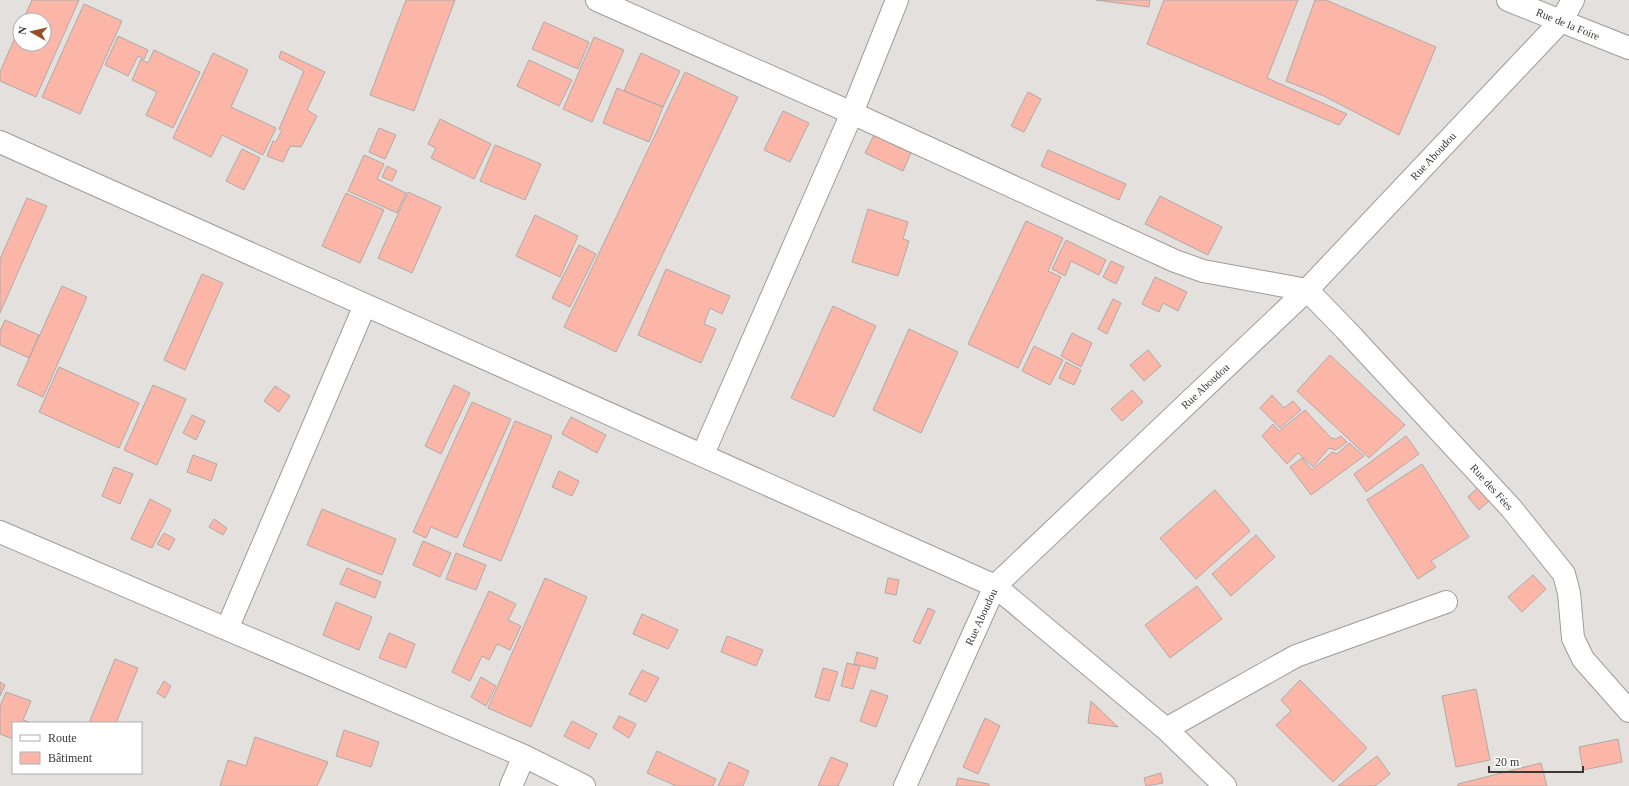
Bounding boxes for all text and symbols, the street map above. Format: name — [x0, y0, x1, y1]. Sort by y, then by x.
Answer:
street label: Rue de la Foire — [1534, 6, 1602, 42]
north arrow — [12, 12, 52, 52]
text: N — [16, 26, 29, 35]
street label: Rue Aboudou — [1408, 129, 1458, 182]
street label: Rue Aboudou — [1179, 361, 1232, 411]
street label: Rue des Fées — [1468, 461, 1516, 513]
street label: Rue Aboudou — [963, 586, 999, 647]
legend — [12, 722, 142, 774]
text: Route — [48, 731, 77, 745]
scale bar — [1489, 748, 1583, 774]
text: Bâtiment — [48, 751, 93, 765]
text: 20 m — [1495, 755, 1520, 769]

